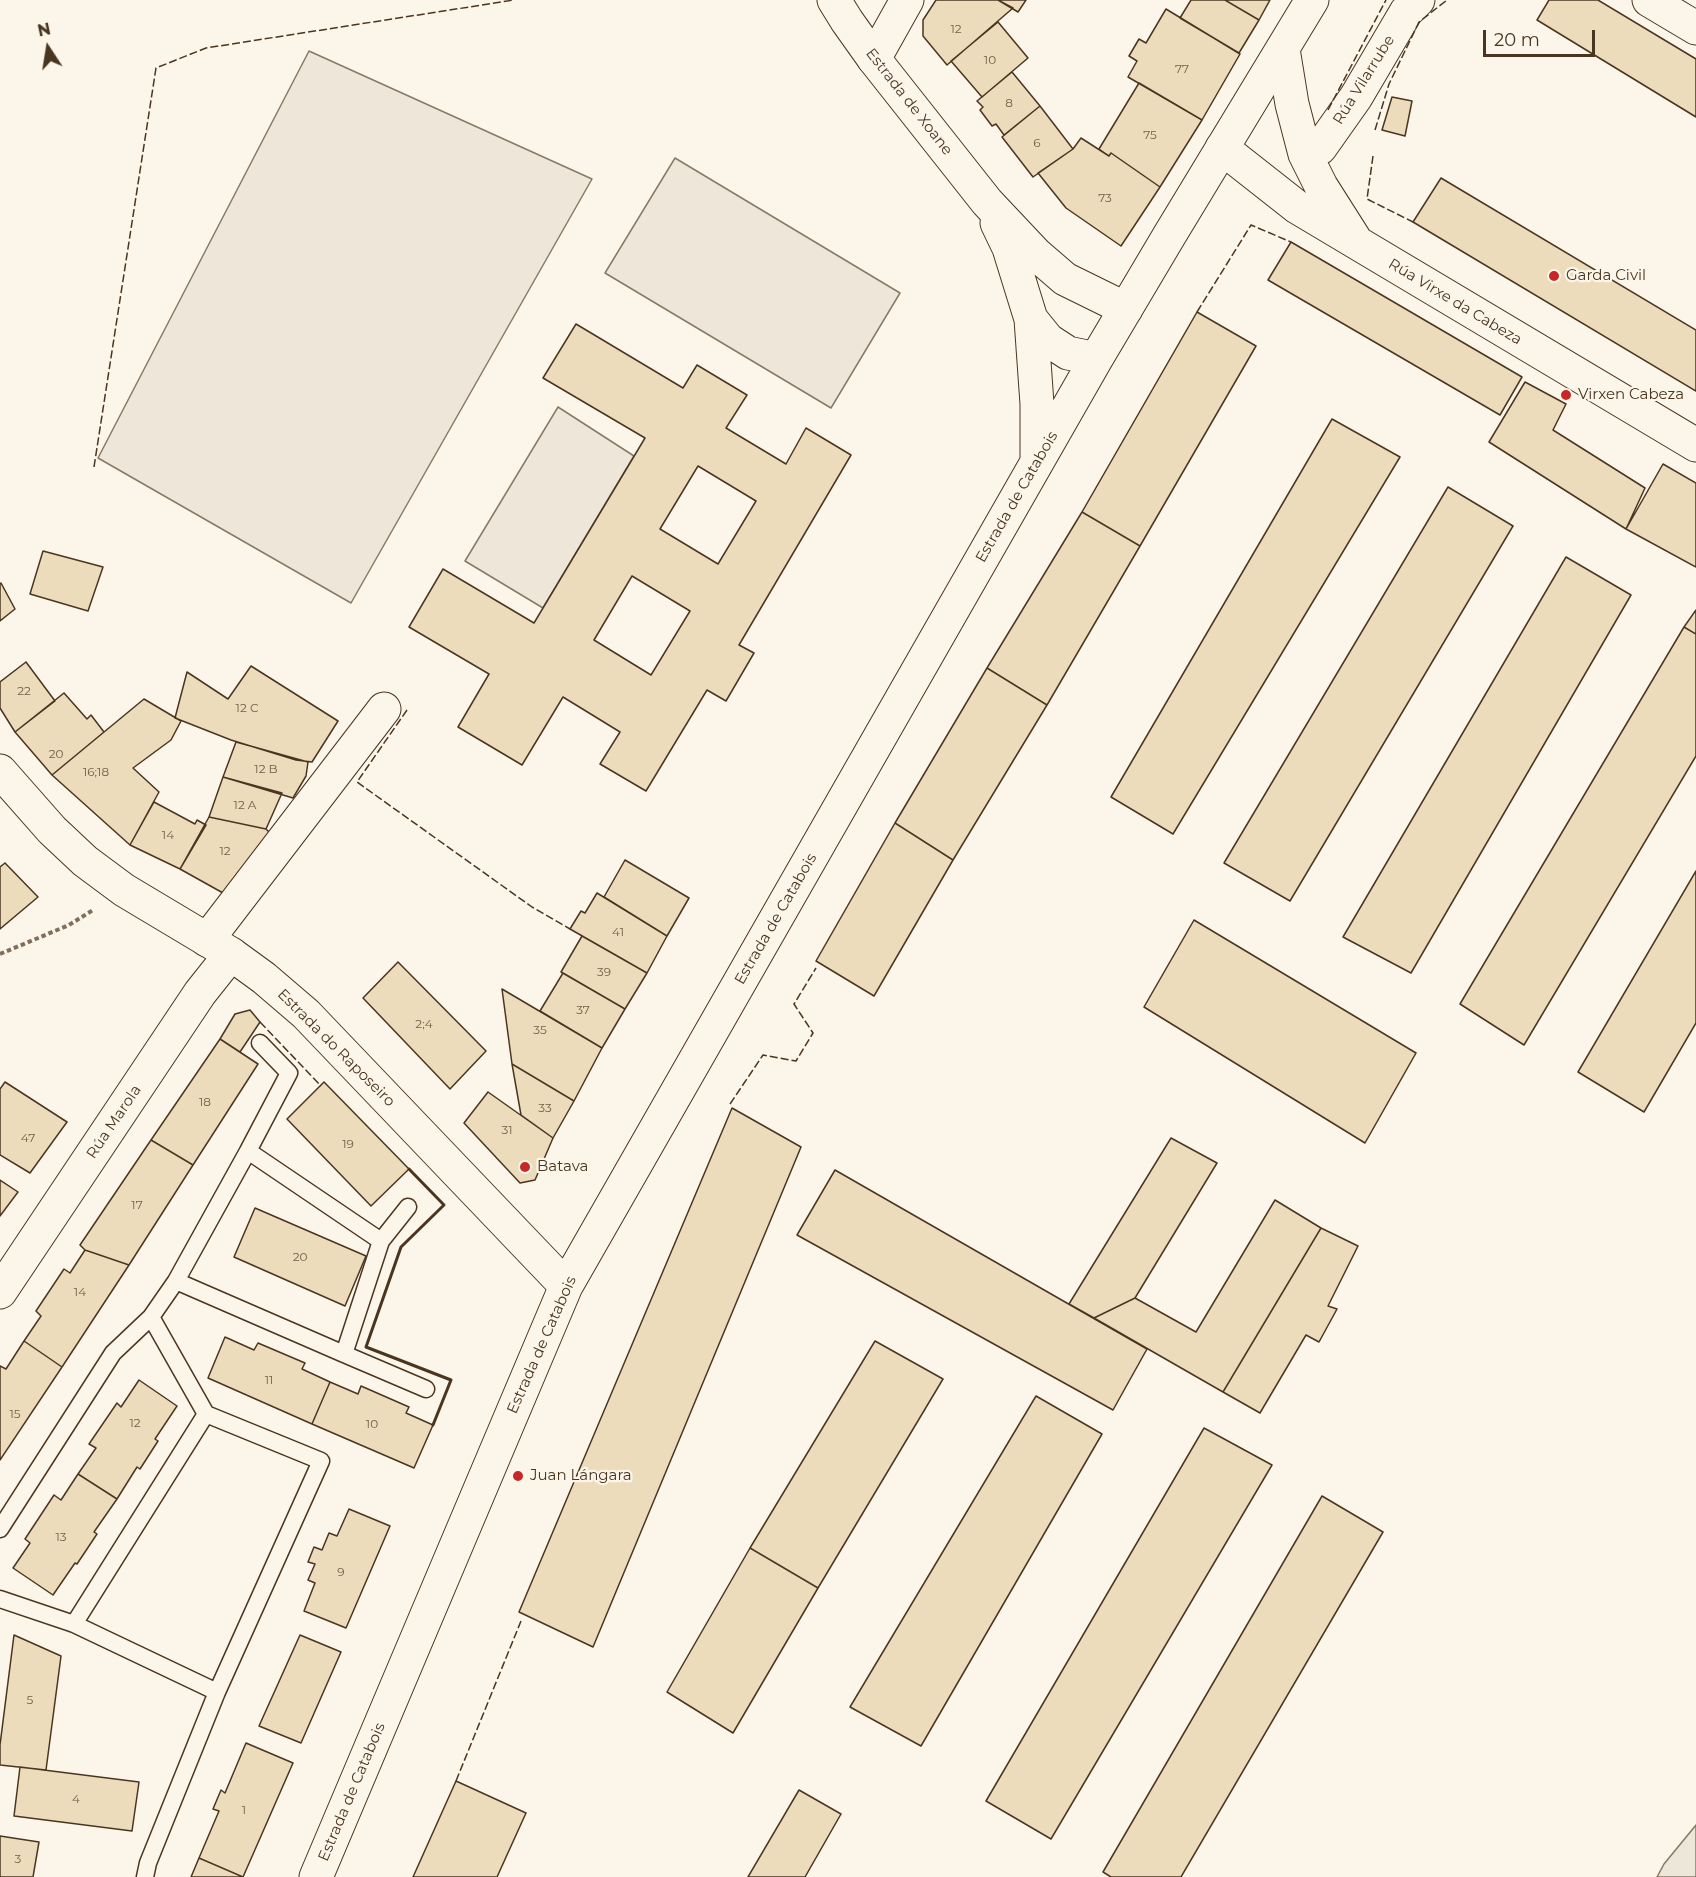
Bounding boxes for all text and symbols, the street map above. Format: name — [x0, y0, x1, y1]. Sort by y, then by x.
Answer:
north arrow — [18, 18, 78, 78]
scale bar — [1486, 18, 1598, 56]
text: N — [36, 19, 52, 41]
house number: 12 — [950, 22, 962, 36]
text: 20 m — [1494, 29, 1540, 51]
street label: Rúa Vilarrube — [1329, 32, 1399, 128]
street label: Estrada de Xoane — [862, 45, 956, 159]
house number: 10 — [984, 53, 996, 67]
house number: 77 — [1175, 62, 1189, 76]
house number: 8 — [1005, 96, 1013, 110]
house number: 75 — [1143, 128, 1157, 142]
house number: 6 — [1033, 136, 1041, 150]
house number: 73 — [1098, 191, 1112, 205]
street label: Rúa Virxe da Cabeza — [1385, 255, 1525, 349]
place label: Garda Civil — [1566, 267, 1646, 285]
marker: Garda Civil — [1547, 269, 1561, 283]
place label: Virxen Cabeza — [1578, 386, 1684, 404]
marker: Virxen Cabeza — [1559, 388, 1573, 402]
street label: Estrada de Catabois — [972, 428, 1062, 566]
house number: 22 — [17, 684, 31, 698]
house number: 12 C — [236, 701, 258, 715]
house number: 20 — [49, 747, 63, 761]
house number: 12 B — [254, 762, 278, 776]
house number: 16;18 — [83, 765, 109, 779]
house number: 12 A — [234, 798, 256, 812]
house number: 14 — [162, 828, 174, 842]
house number: 12 — [219, 844, 231, 858]
street label: Estrada de Catabois — [731, 850, 821, 988]
house number: 41 — [612, 925, 624, 939]
house number: 39 — [597, 965, 611, 979]
street label: Estrada do Raposeiro — [273, 985, 399, 1111]
house number: 37 — [576, 1003, 590, 1017]
house number: 2;4 — [415, 1017, 433, 1031]
house number: 35 — [533, 1023, 547, 1037]
street label: Rúa Marola — [83, 1082, 145, 1162]
house number: 18 — [199, 1095, 211, 1109]
house number: 33 — [538, 1101, 552, 1115]
house number: 31 — [501, 1123, 513, 1137]
house number: 47 — [21, 1131, 35, 1145]
house number: 19 — [342, 1137, 354, 1151]
place label: Batava — [537, 1158, 588, 1176]
marker: Batava — [518, 1160, 532, 1174]
house number: 17 — [131, 1198, 143, 1212]
house number: 20 — [293, 1250, 307, 1264]
street label: Estrada de Catabois — [504, 1273, 580, 1417]
house number: 14 — [74, 1285, 86, 1299]
house number: 11 — [265, 1373, 273, 1387]
house number: 15 — [9, 1407, 21, 1421]
house number: 12 — [129, 1416, 141, 1430]
house number: 10 — [366, 1417, 378, 1431]
place label: Juan Lángara — [530, 1467, 632, 1485]
marker: Juan Lángara — [511, 1469, 525, 1483]
house number: 13 — [55, 1530, 67, 1544]
house number: 9 — [337, 1565, 345, 1579]
house number: 5 — [27, 1693, 33, 1707]
street label: Estrada de Catabois — [315, 1720, 389, 1864]
house number: 4 — [72, 1792, 80, 1806]
house number: 1 — [242, 1803, 246, 1817]
house number: 3 — [15, 1852, 21, 1866]

